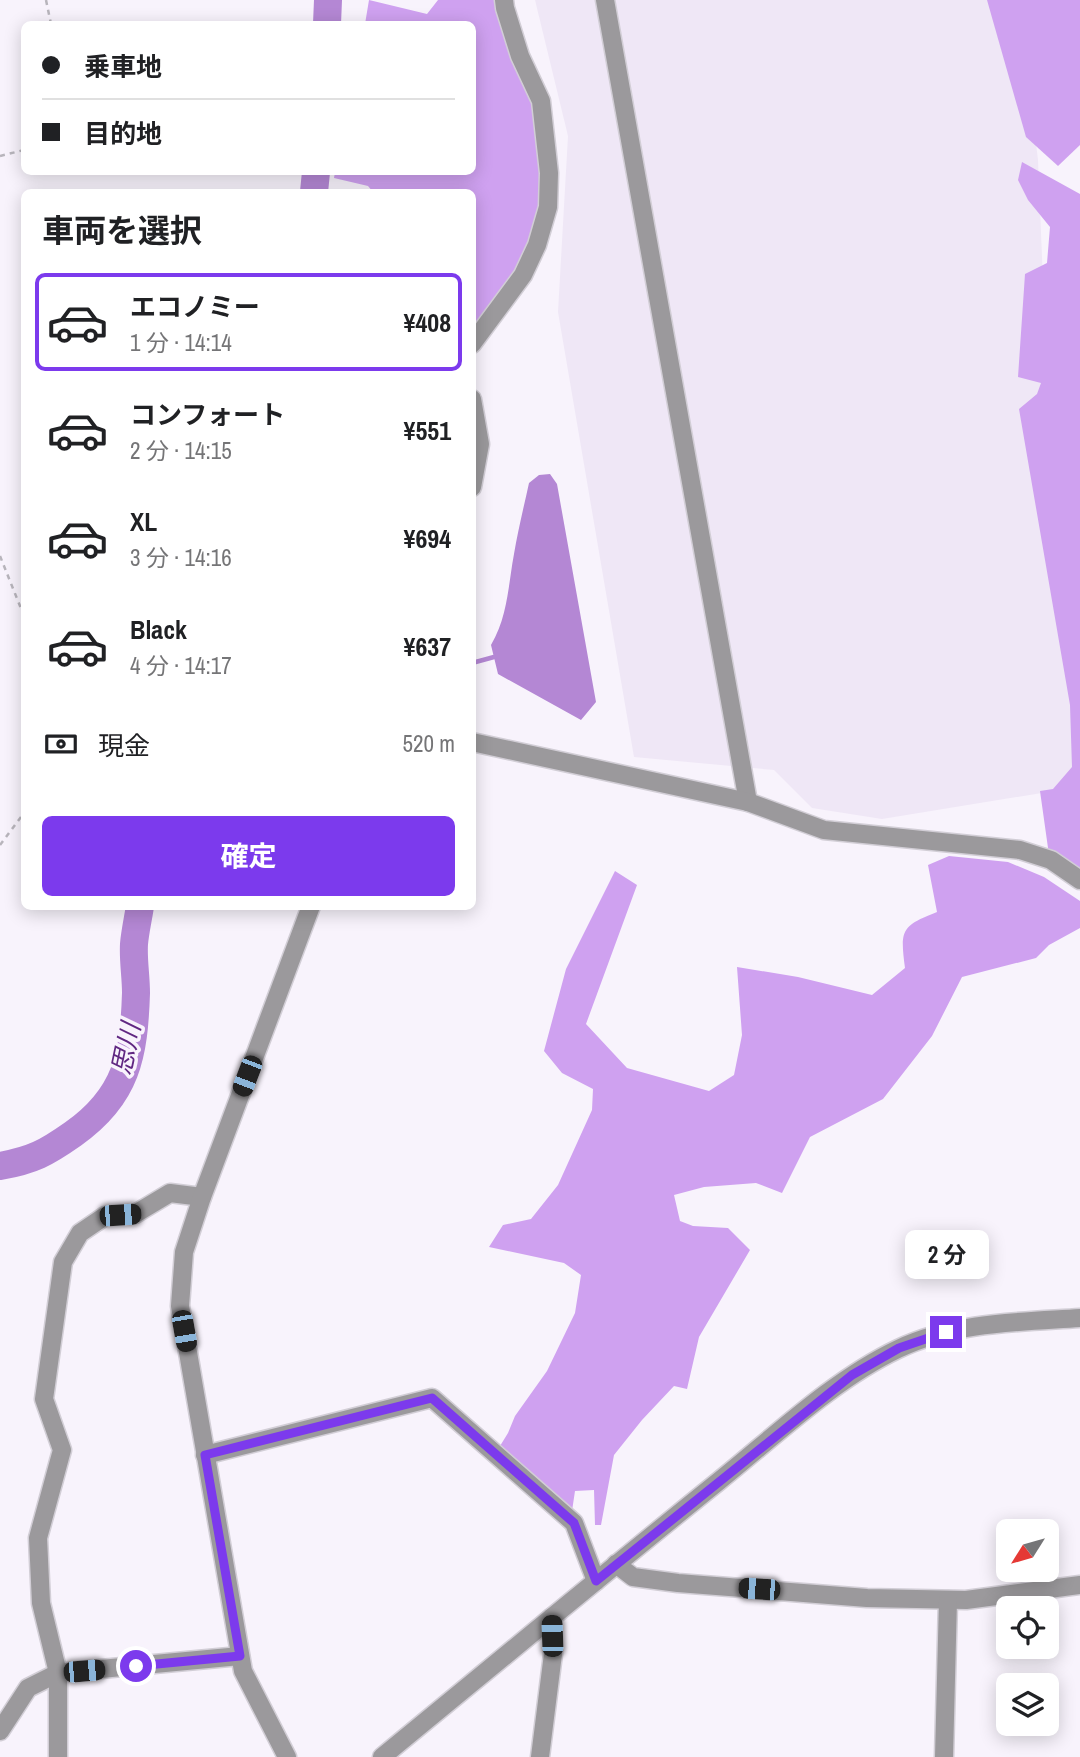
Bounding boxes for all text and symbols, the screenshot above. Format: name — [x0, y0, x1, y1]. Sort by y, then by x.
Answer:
text: 乗車地 — [84, 49, 162, 84]
text: 目的地 — [84, 116, 162, 151]
text: 車両を選択 — [42, 209, 202, 252]
text: エコノミー — [130, 289, 260, 324]
icon: car — [46, 291, 109, 354]
text: ¥408 — [404, 305, 451, 340]
text: 1 分 · 14:14 — [130, 327, 232, 358]
text: コンフォート — [130, 397, 285, 432]
icon: car — [46, 399, 109, 462]
text: ¥551 — [404, 413, 451, 448]
text: 2 分 · 14:15 — [130, 435, 232, 466]
text: XL — [130, 504, 157, 539]
icon: car — [46, 507, 109, 570]
text: ¥694 — [404, 521, 451, 556]
text: 3 分 · 14:16 — [130, 542, 232, 573]
text: Black — [130, 612, 187, 647]
icon: car — [46, 615, 109, 678]
text: ¥637 — [404, 629, 451, 664]
text: 4 分 · 14:17 — [130, 650, 232, 681]
icon: cash — [42, 725, 80, 763]
text: 現金 — [98, 728, 150, 763]
text: 520 m — [403, 728, 455, 759]
button: 確定 — [42, 816, 455, 896]
water label: 思川 — [103, 1017, 149, 1078]
car — [230, 1053, 265, 1099]
car — [99, 1203, 142, 1227]
callout: 2 分 — [904, 1230, 988, 1280]
text: 2 分 — [928, 1239, 966, 1270]
car — [171, 1308, 198, 1354]
route end — [930, 1316, 962, 1348]
north arrow — [996, 1519, 1059, 1582]
map controls — [996, 1519, 1059, 1736]
car — [738, 1577, 781, 1601]
button: locate — [996, 1596, 1059, 1659]
car — [541, 1615, 564, 1657]
route start — [120, 1650, 152, 1682]
car — [63, 1659, 106, 1683]
button: layers — [996, 1673, 1059, 1736]

